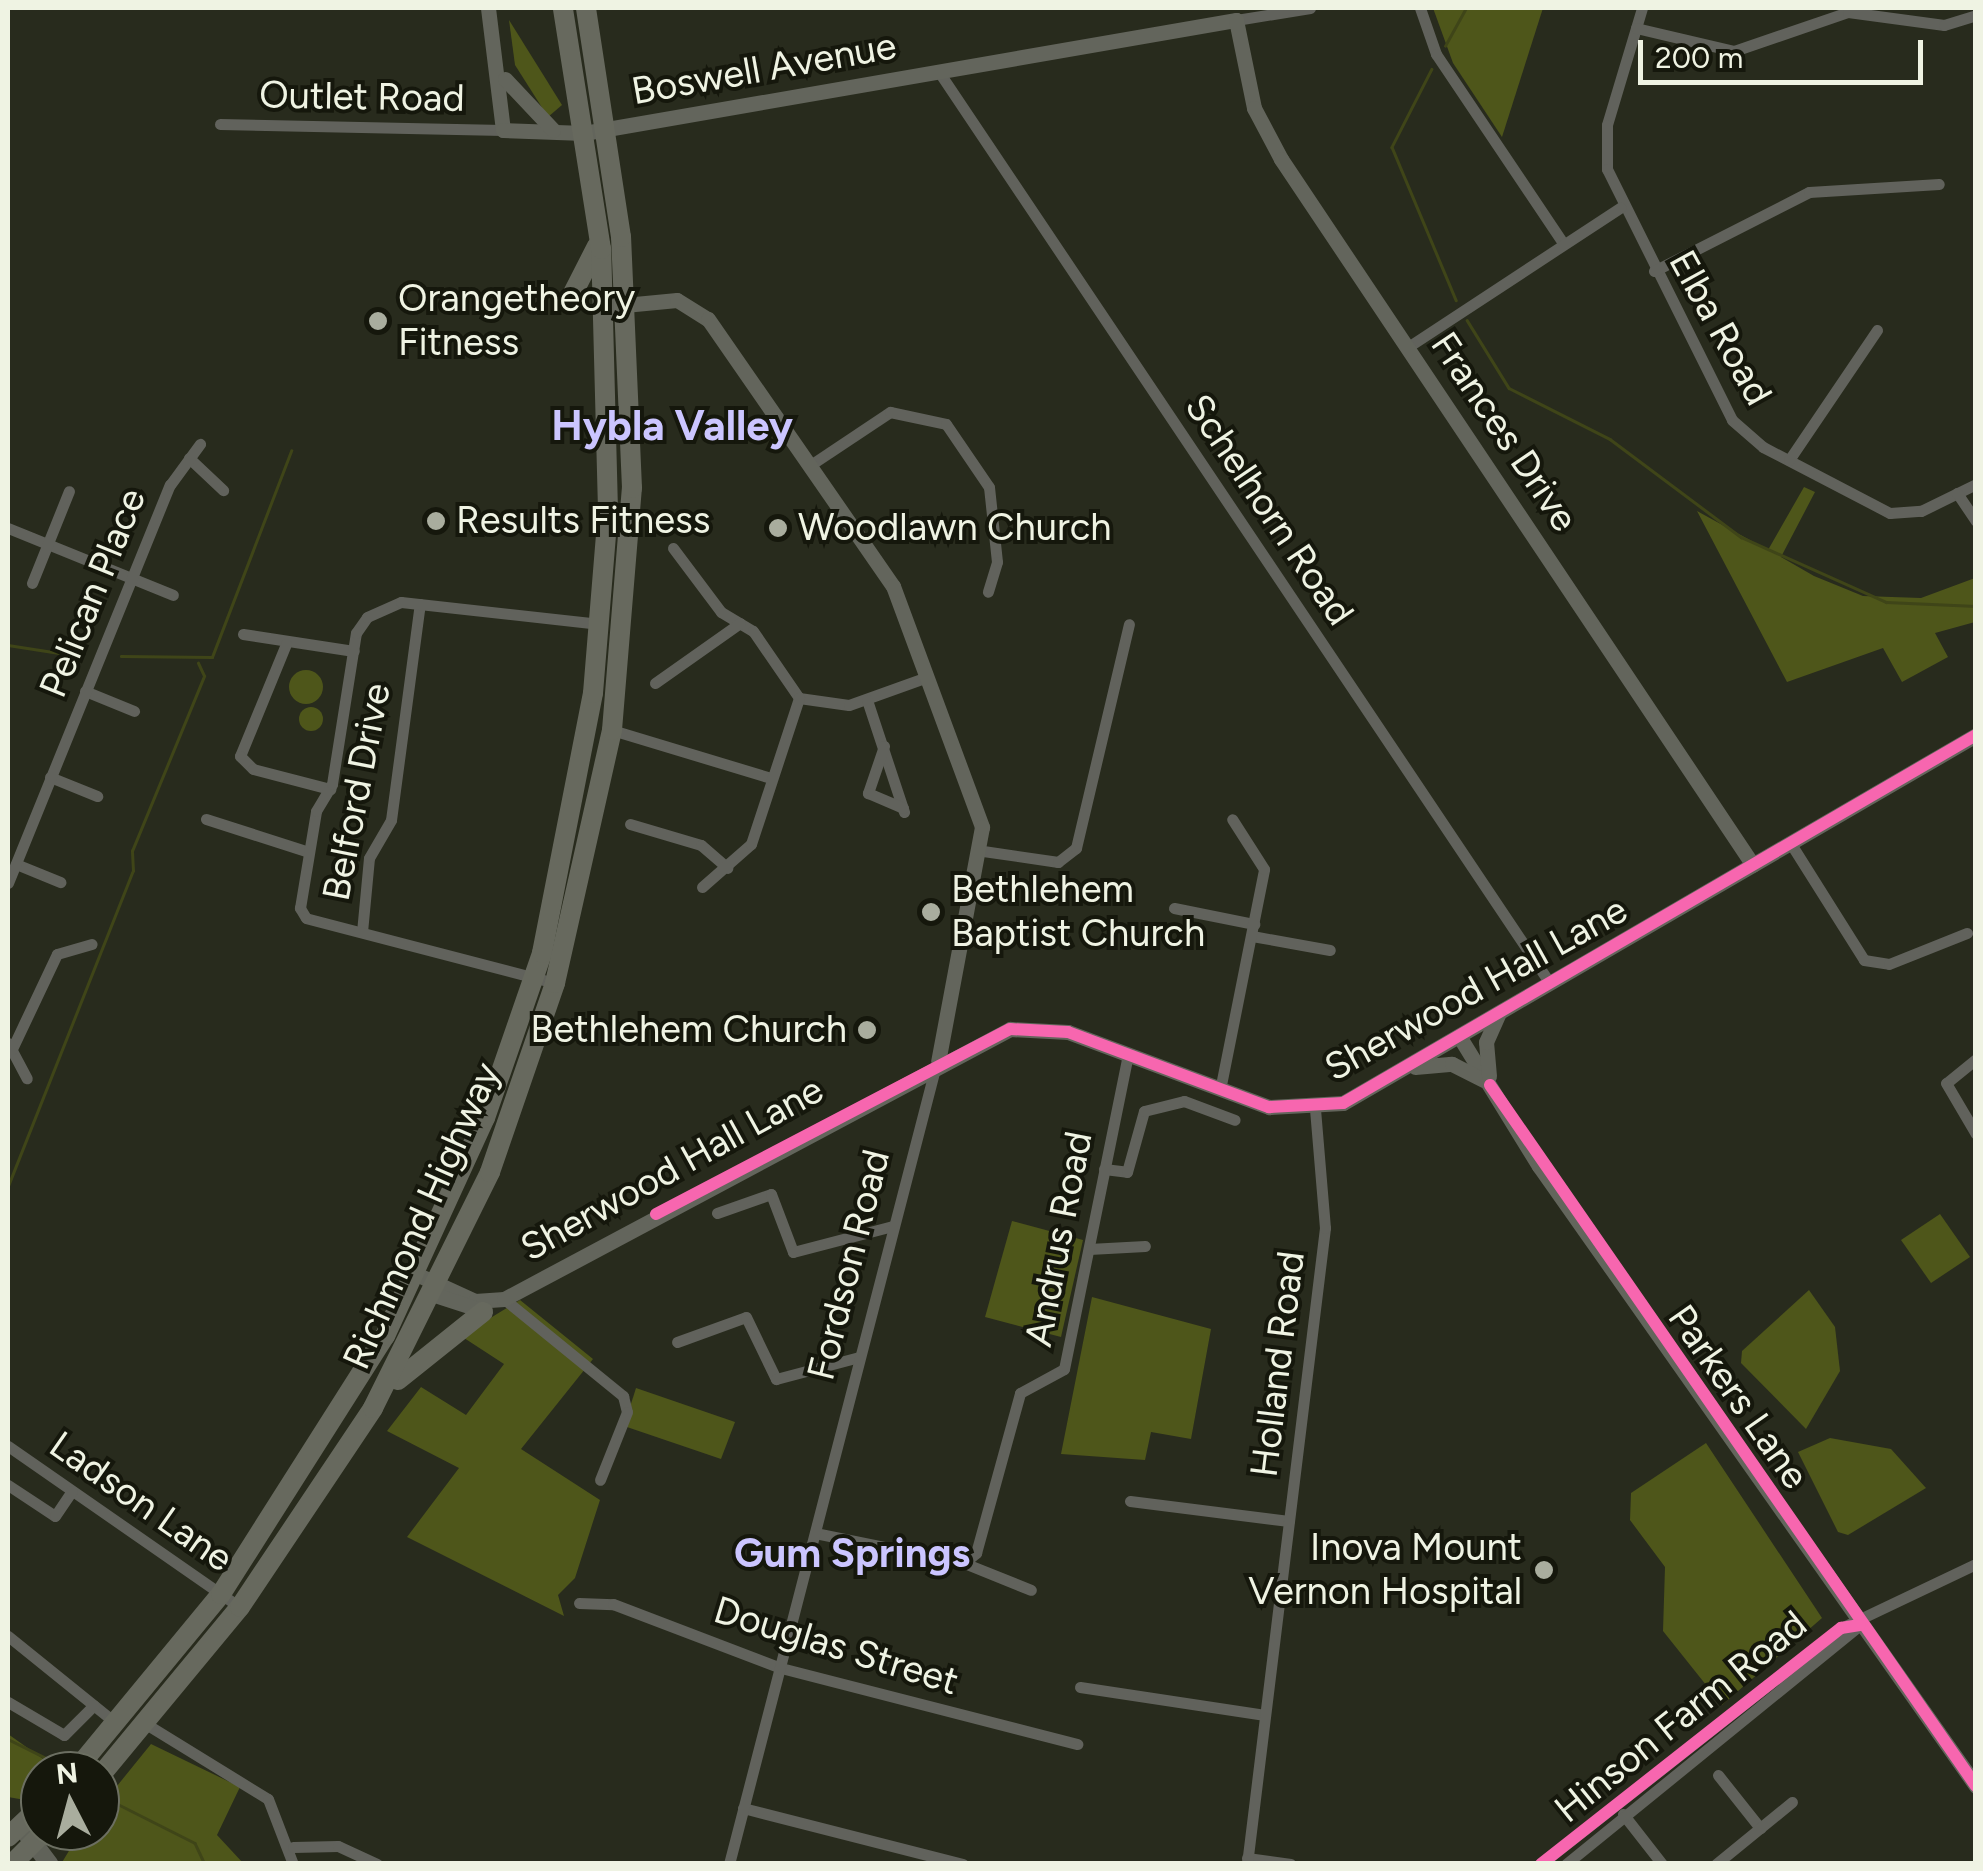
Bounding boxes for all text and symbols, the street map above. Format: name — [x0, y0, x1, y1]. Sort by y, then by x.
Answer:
scale bar — [1643, 20, 1928, 82]
street label: Boswell Avenue — [628, 23, 900, 115]
text: 200 m — [1655, 39, 1743, 76]
street label: Outlet Road — [259, 72, 465, 122]
street label: Elba Road — [1659, 243, 1781, 413]
place label: Orangetheory Fitness — [398, 276, 635, 366]
marker: Orangetheory Fitness — [367, 310, 389, 332]
street label: Frances Drive — [1421, 324, 1587, 540]
street label: Schelhorn Road — [1175, 386, 1363, 634]
district label: Hybla Valley — [551, 401, 793, 451]
street label: Pelican Place — [30, 482, 156, 704]
place label: Results Fitness — [456, 498, 710, 544]
place label: Woodlawn Church — [798, 505, 1112, 551]
marker: Results Fitness — [425, 510, 447, 532]
marker: Woodlawn Church — [767, 517, 789, 539]
street label: Belford Drive — [314, 679, 400, 905]
place label: Bethlehem Baptist Church — [951, 867, 1205, 956]
street label: Sherwood Hall Lane — [1317, 887, 1635, 1091]
marker: Bethlehem Baptist Church — [920, 901, 942, 923]
place label: Bethlehem Church — [530, 1007, 847, 1053]
marker: Bethlehem Church — [856, 1019, 878, 1041]
street label: Richmond Highway — [334, 1056, 510, 1376]
street label: Sherwood Hall Lane — [513, 1067, 831, 1271]
street label: Andrus Road — [1016, 1128, 1102, 1350]
street label: Fordson Road — [798, 1145, 900, 1385]
street label: Holland Road — [1242, 1249, 1314, 1479]
street label: Parkers Lane — [1658, 1296, 1818, 1498]
street label: Ladson Lane — [41, 1422, 241, 1582]
place label: Inova Mount Vernon Hospital — [1248, 1525, 1522, 1615]
district label: Gum Springs — [734, 1529, 970, 1577]
marker: Inova Mount Vernon Hospital — [1531, 1557, 1557, 1583]
street label: Douglas Street — [708, 1587, 964, 1705]
street label: Hinson Farm Road — [1546, 1602, 1816, 1832]
north arrow — [20, 1751, 120, 1851]
text: N — [55, 1755, 80, 1791]

